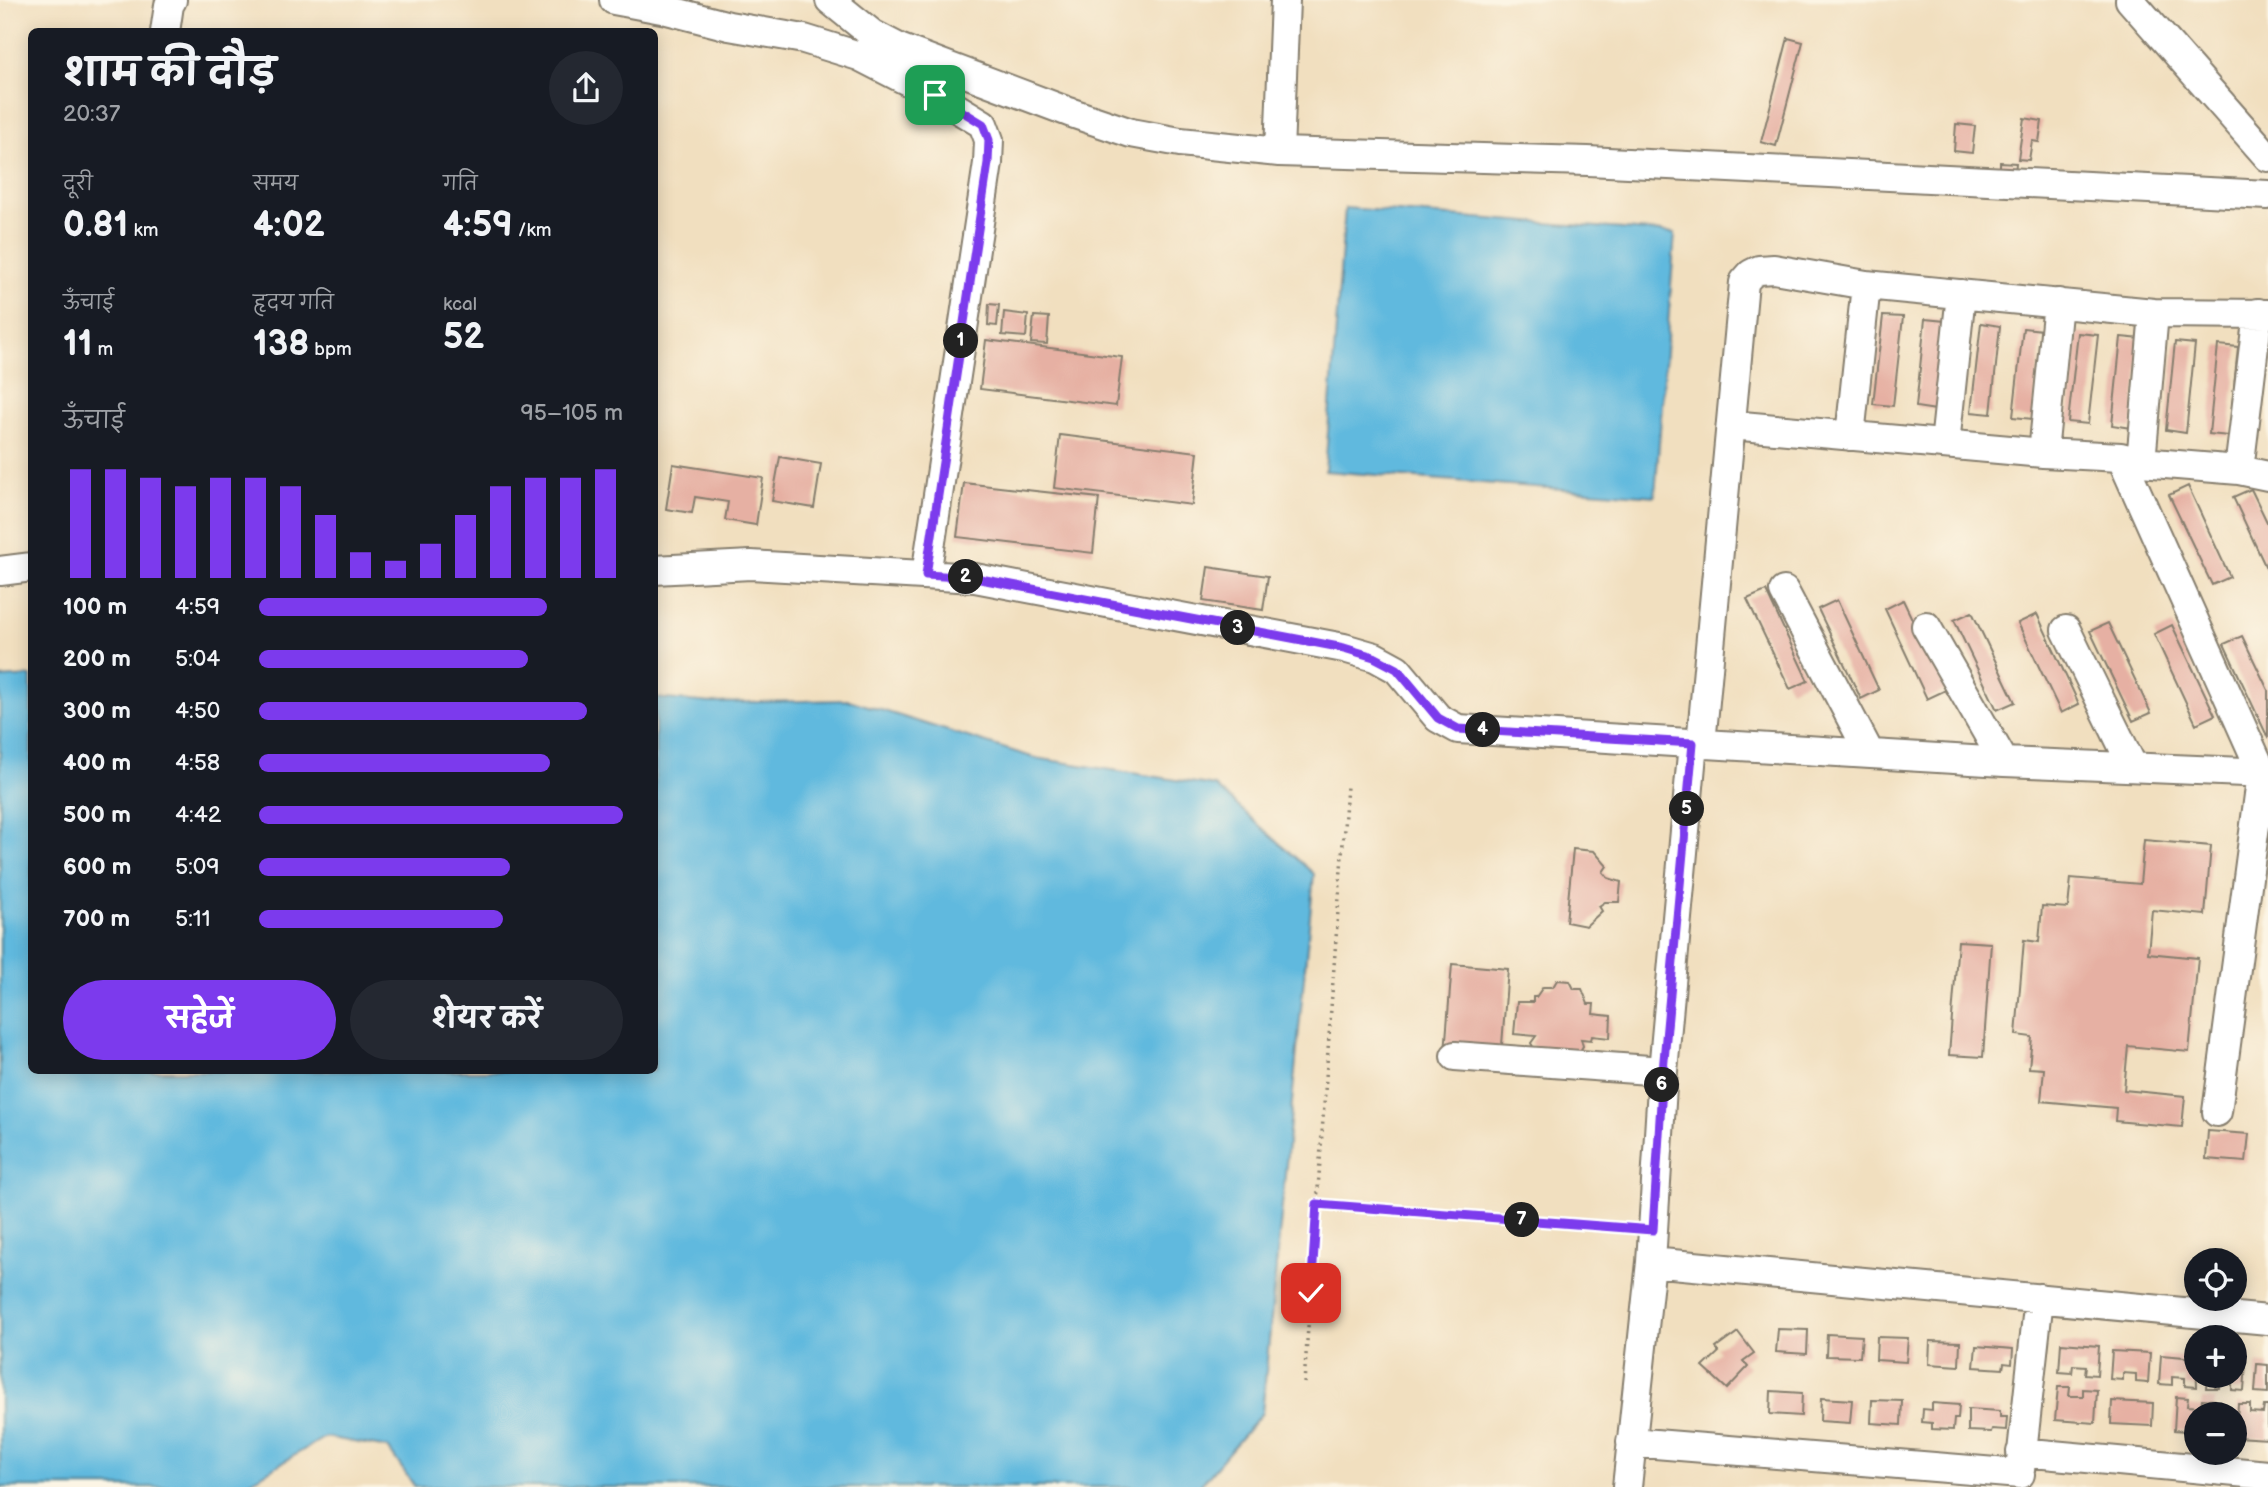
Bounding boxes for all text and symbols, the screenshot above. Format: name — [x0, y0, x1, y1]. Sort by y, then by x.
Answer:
text: शाम की दौड़ — [63, 51, 276, 96]
button: share — [549, 51, 623, 125]
pin — [905, 65, 965, 125]
icon: arrive — [916, 76, 954, 114]
text: 20:37 — [63, 100, 120, 128]
text: दूरी — [63, 173, 93, 196]
text: समय — [253, 173, 298, 196]
text: गति — [443, 173, 478, 196]
text: 0.81 — [63, 204, 128, 247]
text: 4:02 — [253, 204, 325, 247]
text: 4:59 — [443, 204, 513, 247]
text: km — [128, 219, 158, 242]
text: /km — [513, 219, 551, 242]
text: ऊँचाई — [63, 292, 114, 315]
text: हृदय गति — [253, 292, 334, 315]
text: kcal — [443, 293, 477, 316]
text: 52 — [443, 316, 484, 359]
text: 11 — [63, 323, 92, 366]
text: 138 — [253, 323, 309, 366]
pin: 1 — [944, 324, 978, 358]
text: 1 — [957, 329, 965, 352]
text: m — [92, 338, 113, 361]
text: bpm — [309, 338, 352, 361]
text: 95–105 m — [521, 399, 623, 427]
text: ऊँचाई — [63, 407, 125, 435]
pin: 2 — [948, 560, 984, 594]
text: 2 — [960, 565, 971, 588]
text: 100 m — [63, 593, 127, 621]
text: 4:59 — [175, 593, 220, 621]
pin: 3 — [1220, 610, 1256, 646]
text: 3 — [1232, 616, 1243, 639]
text: 200 m — [63, 645, 131, 673]
text: 5:04 — [175, 645, 220, 673]
text: 300 m — [63, 697, 131, 725]
text: 4:50 — [175, 697, 220, 725]
pin: 4 — [1466, 712, 1500, 748]
text: 4 — [1477, 718, 1488, 741]
text: 400 m — [63, 749, 131, 777]
text: 4:58 — [175, 749, 220, 777]
pin: 5 — [1670, 792, 1704, 826]
text: 5 — [1681, 797, 1692, 820]
text: 500 m — [63, 801, 131, 829]
text: 4:42 — [175, 801, 221, 829]
text: 600 m — [63, 853, 131, 881]
text: 5:09 — [175, 853, 220, 881]
text: 700 m — [63, 905, 130, 933]
text: 5:11 — [175, 905, 211, 933]
button: सहेजें — [63, 980, 336, 1060]
button: शेयर करें — [350, 980, 623, 1060]
pin: 6 — [1644, 1068, 1680, 1102]
text: 6 — [1656, 1073, 1667, 1096]
pin: 7 — [1504, 1202, 1540, 1238]
text: 7 — [1516, 1208, 1527, 1231]
map controls — [2184, 1248, 2247, 1465]
button: locate — [2184, 1248, 2247, 1311]
pin — [1281, 1263, 1341, 1323]
icon: check — [1292, 1274, 1330, 1312]
button: + — [2184, 1325, 2247, 1388]
button: − — [2184, 1402, 2247, 1465]

